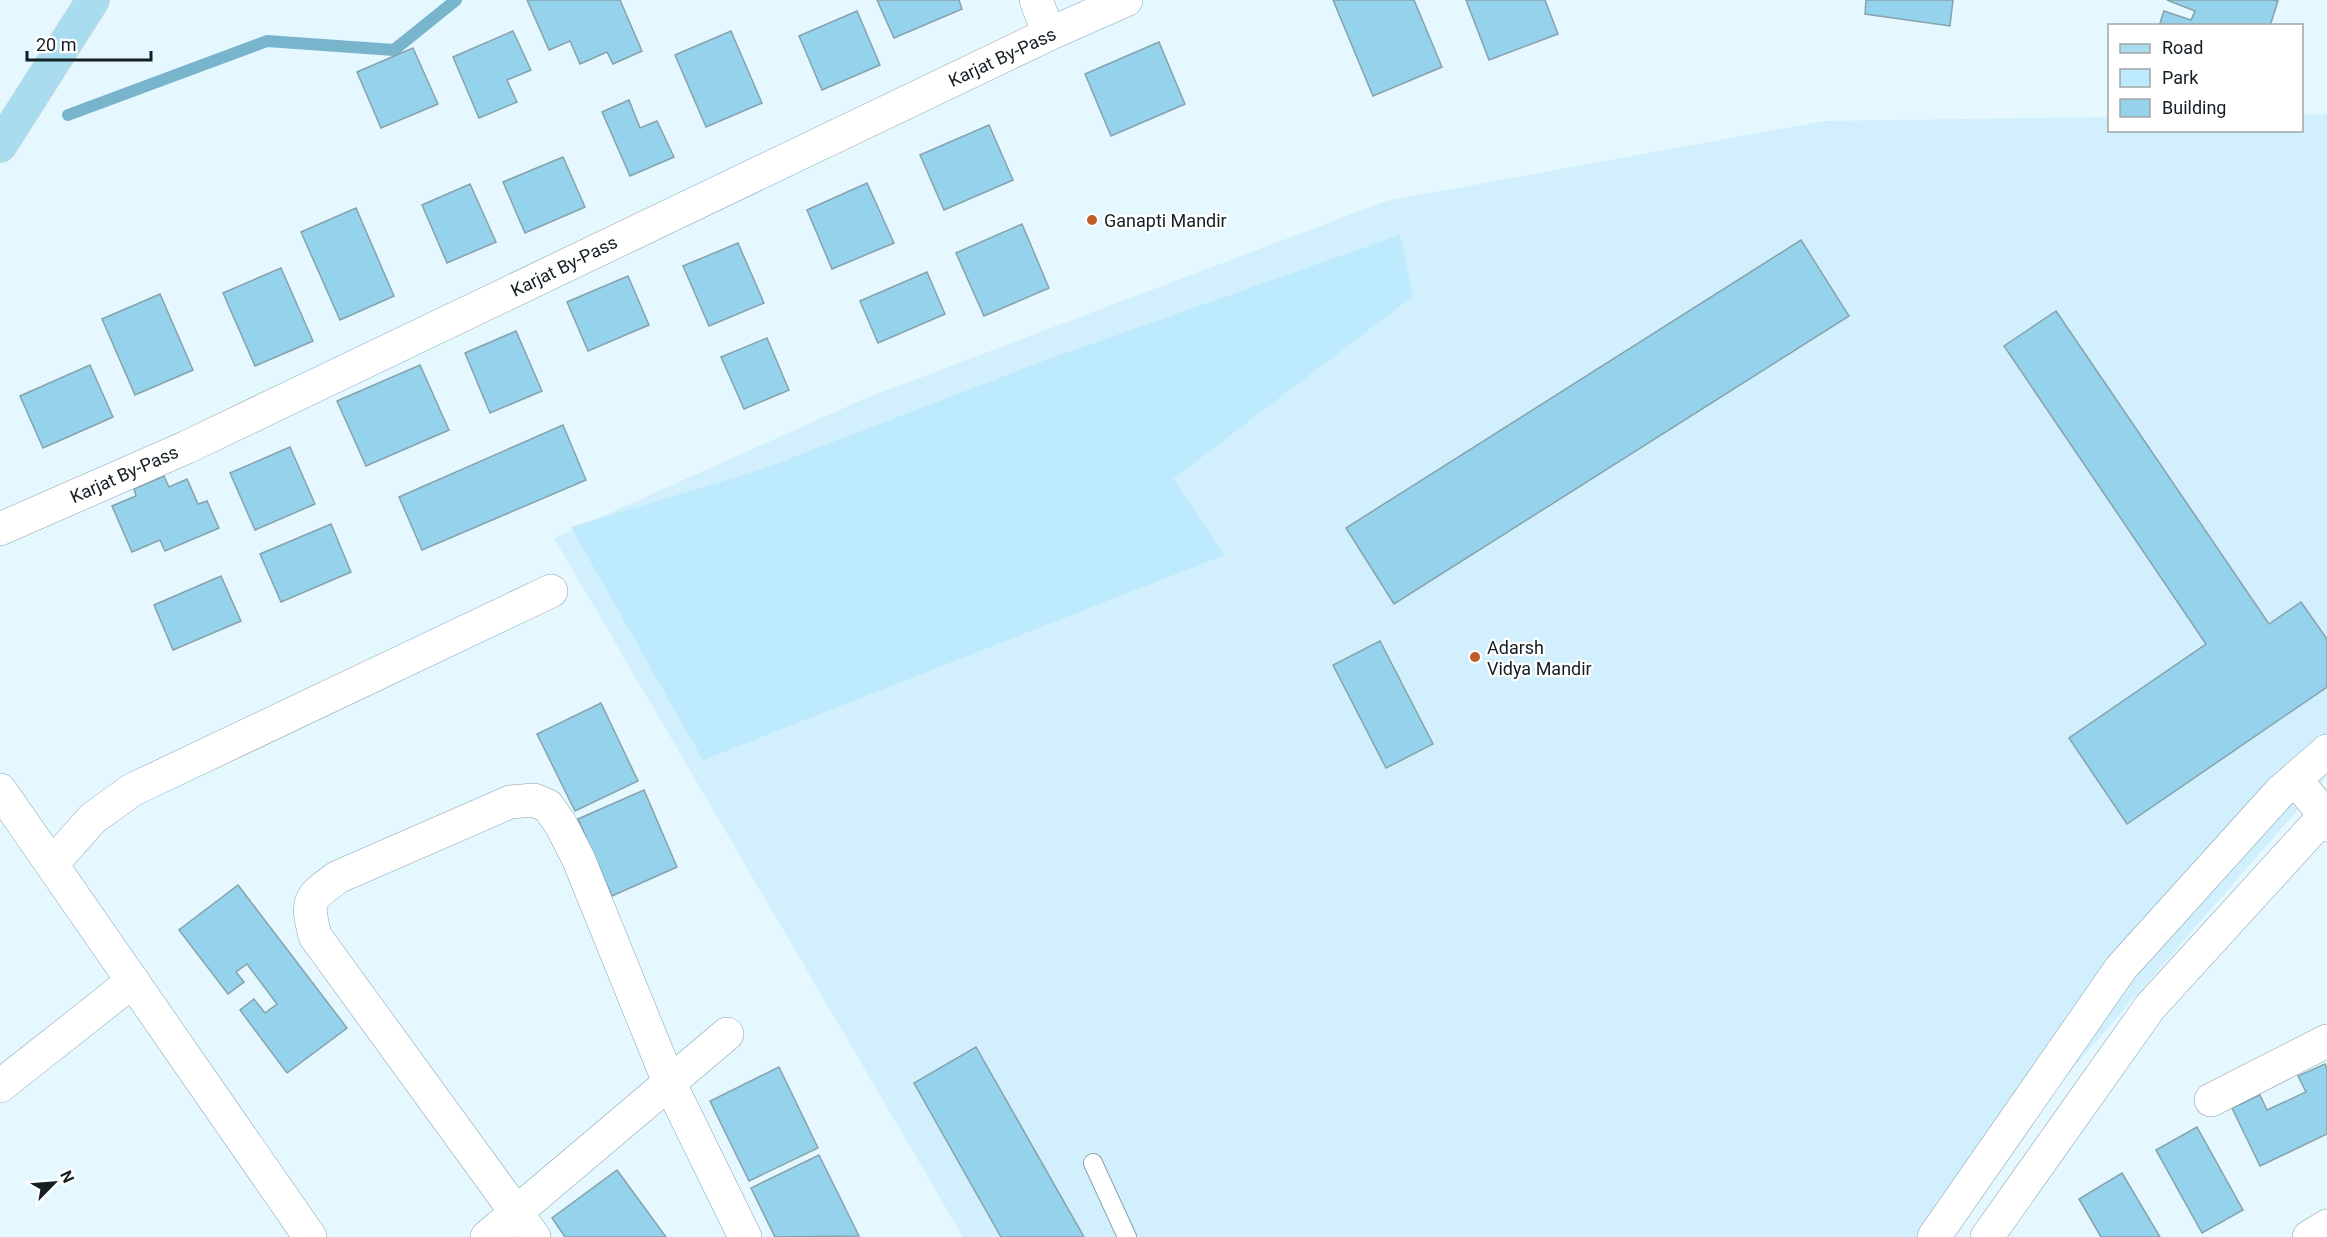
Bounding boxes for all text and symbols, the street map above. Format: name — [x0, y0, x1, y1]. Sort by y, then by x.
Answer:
street label: Karjat By-Pass — [945, 23, 1059, 91]
scale bar — [27, 24, 152, 62]
legend — [2108, 24, 2303, 132]
text: 20 m — [36, 34, 76, 55]
text: Road — [2162, 37, 2203, 58]
text: Park — [2162, 67, 2199, 88]
text: Building — [2162, 97, 2226, 118]
place label: Ganapti Mandir — [1104, 210, 1227, 231]
marker: Ganapti Mandir — [1085, 213, 1099, 227]
street label: Karjat By-Pass — [507, 231, 621, 301]
street label: Karjat By-Pass — [67, 441, 181, 507]
place label: Adarsh Vidya Mandir — [1487, 637, 1592, 679]
marker: Adarsh Vidya Mandir — [1468, 650, 1482, 664]
north arrow — [24, 1153, 84, 1213]
text: N — [56, 1168, 78, 1186]

